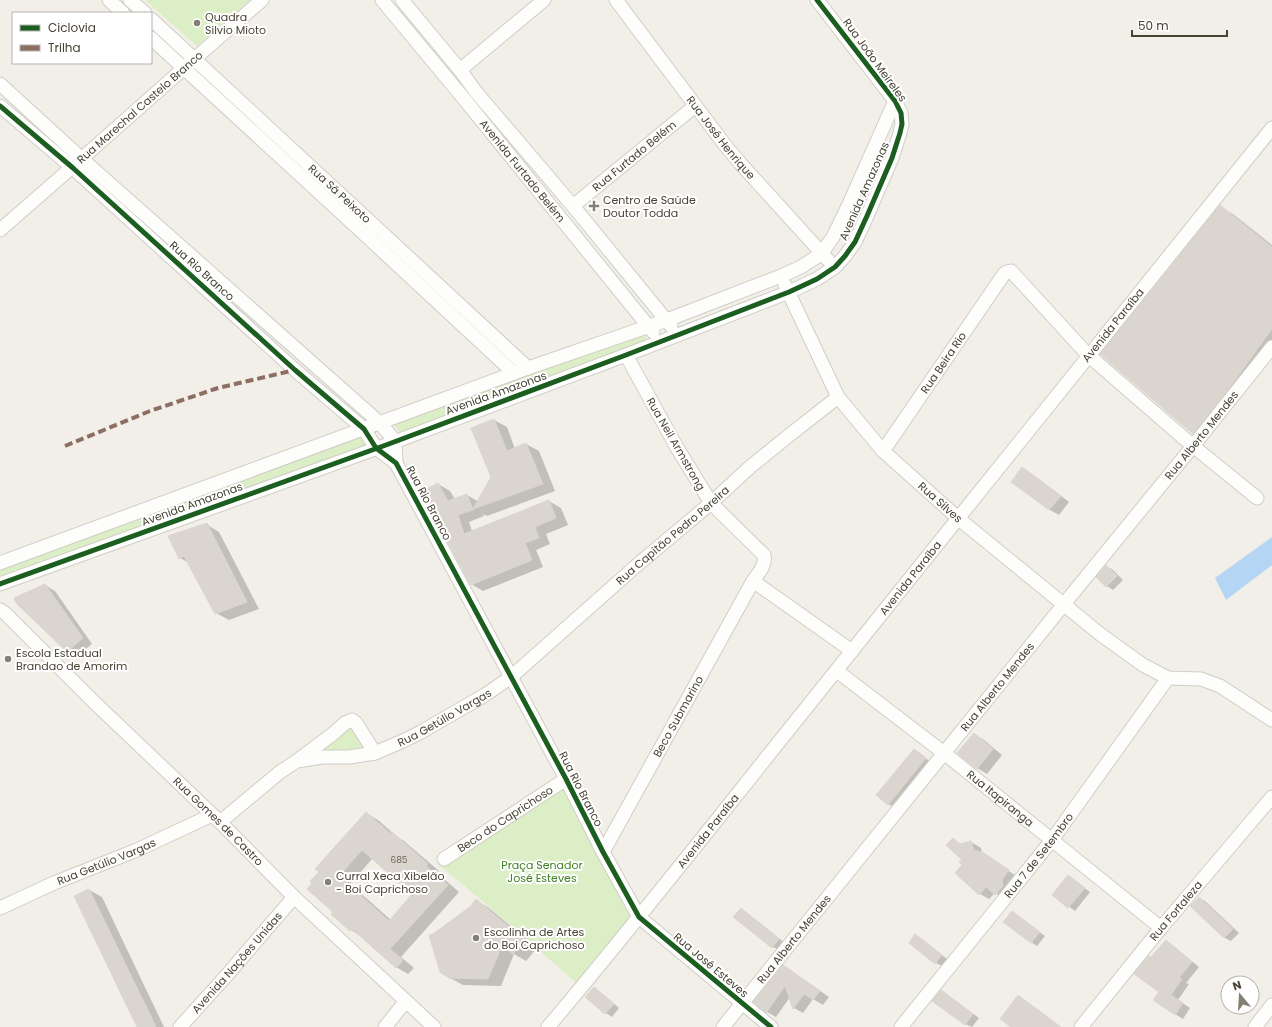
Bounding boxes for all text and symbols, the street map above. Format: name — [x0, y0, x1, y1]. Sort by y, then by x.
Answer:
place label: Quadra Silvio Mioto — [205, 9, 266, 38]
legend — [12, 12, 152, 64]
scale bar — [1132, 12, 1227, 38]
street label: Rua João Meireles — [839, 15, 911, 105]
text: 50 m — [1138, 17, 1169, 34]
marker: Quadra Silvio Mioto — [192, 18, 202, 28]
text: Ciclovia — [48, 19, 96, 36]
text: Trilha — [48, 39, 81, 56]
street label: Rua Marechal Castelo Branco — [73, 47, 206, 167]
street label: Rua José Henrique — [683, 93, 759, 183]
street label: Avenida Furtado Belém — [476, 116, 569, 226]
street label: Rua Furtado Belém — [589, 117, 679, 195]
street label: Avenida Amazonas — [835, 139, 893, 243]
street label: Rua Sá Peixoto — [305, 160, 374, 227]
place label: Centro de Saúde Doutor Todda — [603, 192, 696, 221]
marker: Centro de Saúde Doutor Todda — [588, 200, 600, 212]
street label: Rua Rio Branco — [166, 237, 238, 305]
street label: Avenida Paraíba — [1078, 285, 1148, 366]
street label: Rua Beira Rio — [917, 329, 970, 397]
street label: Avenida Amazonas — [443, 367, 549, 419]
street label: Rua Alberto Mendes — [1161, 387, 1242, 483]
street label: Rua Neil Armstrong — [643, 394, 709, 494]
street label: Rua Rio Branco — [403, 463, 455, 543]
street label: Avenida Amazonas — [139, 478, 245, 530]
street label: Rua Silves — [914, 478, 966, 527]
street label: Rua Capitão Pedro Pereira — [612, 482, 733, 588]
street label: Avenida Paraíba — [876, 538, 945, 619]
street label: Rua Alberto Mendes — [957, 639, 1038, 735]
place label: Escola Estadual Brandao de Amorim — [16, 645, 127, 674]
marker: Escola Estadual Brandao de Amorim — [3, 654, 13, 664]
street label: Beco Submarino — [649, 673, 707, 760]
street label: Rua Getúlio Vargas — [395, 685, 495, 750]
street label: Rua Rio Branco — [555, 749, 607, 829]
street label: Rua Itapiranga — [963, 766, 1037, 830]
street label: Rua Gomes de Castro — [170, 773, 267, 869]
street label: Beco do Caprichoso — [454, 782, 556, 856]
street label: Avenida Paraíba — [673, 790, 743, 872]
street label: Rua 7 de Setembro — [1000, 809, 1077, 901]
street label: Rua Getúlio Vargas — [54, 834, 159, 889]
house number: 685 — [390, 854, 408, 866]
park label: Praça Senador José Esteves — [501, 857, 583, 886]
place label: Curral Xeca Xibelão - Boi Caprichoso — [336, 868, 445, 897]
marker: Curral Xeca Xibelão - Boi Caprichoso — [323, 877, 333, 887]
street label: Rua Fortaleza — [1146, 877, 1206, 944]
street label: Rua Alberto Mendes — [753, 891, 835, 987]
street label: Avenida Nações Unidas — [188, 908, 286, 1017]
place label: Escolinha de Artes do Boi Caprichoso — [484, 924, 585, 953]
street label: Rua José Esteves — [670, 929, 752, 1001]
marker: Escolinha de Artes do Boi Caprichoso — [471, 933, 481, 943]
north arrow — [1220, 975, 1260, 1015]
text: N — [1230, 977, 1243, 994]

